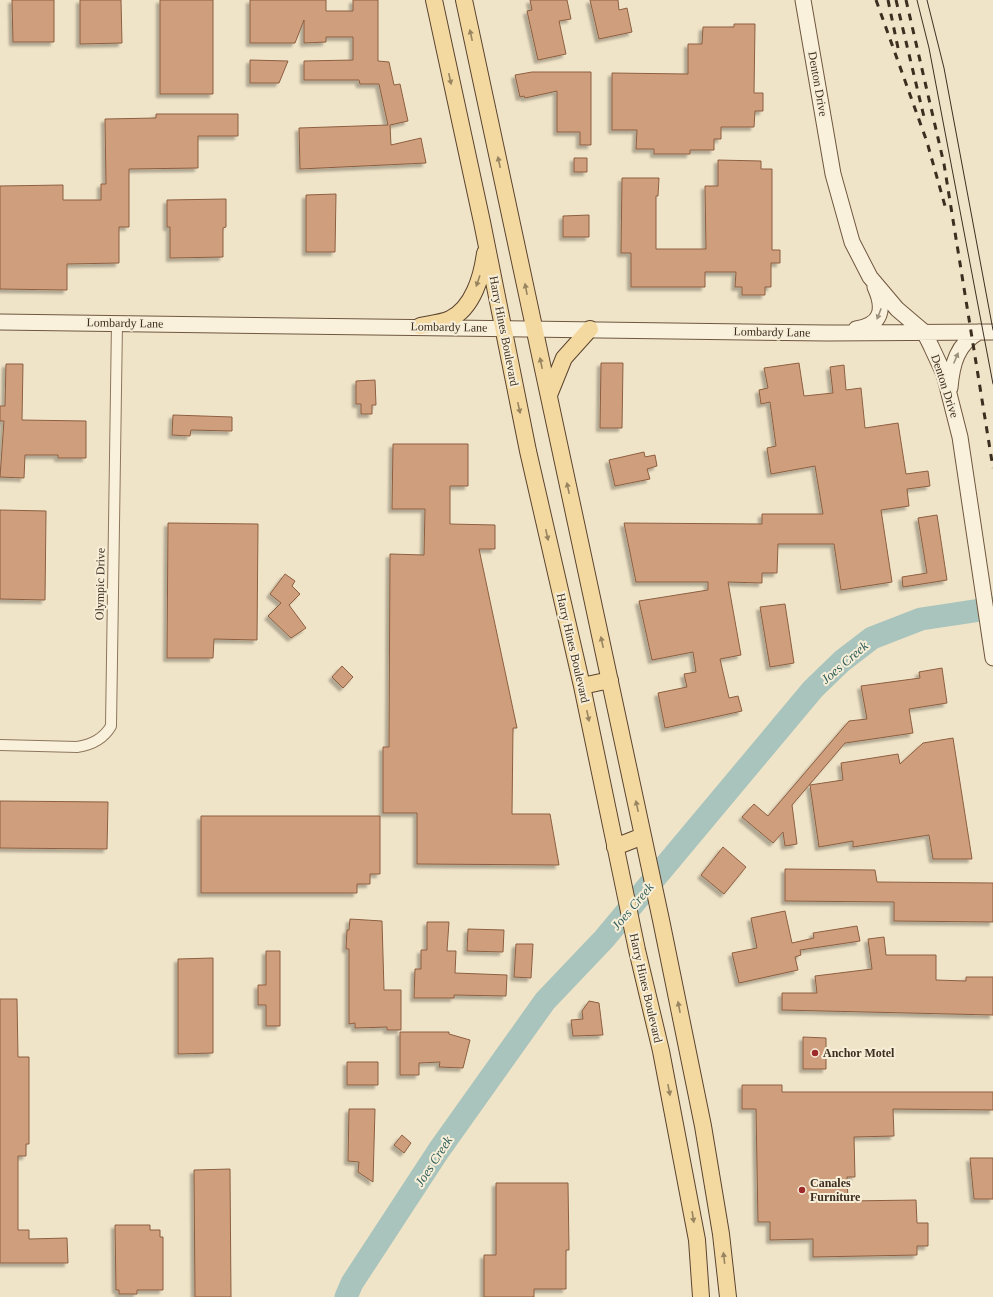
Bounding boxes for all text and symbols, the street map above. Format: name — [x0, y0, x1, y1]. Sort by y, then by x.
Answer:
one-way arrow — [468, 29, 474, 41]
street label: Denton Drive — [805, 50, 831, 118]
one-way arrow — [448, 73, 454, 85]
one-way arrow — [495, 156, 501, 168]
street label: Harry Hines Boulevard — [486, 275, 522, 387]
one-way arrow — [475, 276, 481, 288]
one-way arrow — [522, 283, 528, 296]
one-way arrow — [875, 308, 881, 320]
street label: Lombardy Lane — [86, 315, 164, 331]
street label: Lombardy Lane — [410, 319, 488, 335]
street label: Lombardy Lane — [733, 324, 811, 340]
one-way arrow — [953, 352, 959, 363]
street label: Denton Drive — [928, 353, 962, 419]
one-way arrow — [538, 356, 544, 369]
one-way arrow — [517, 402, 523, 414]
one-way arrow — [565, 481, 571, 494]
one-way arrow — [545, 528, 551, 541]
street label: Olympic Drive — [92, 548, 108, 620]
street label: Harry Hines Boulevard — [554, 592, 592, 704]
one-way arrow — [598, 636, 604, 648]
water label: Joes Creek — [818, 638, 871, 687]
one-way arrow — [586, 710, 592, 722]
one-way arrow — [633, 800, 639, 812]
water label: Joes Creek — [608, 880, 657, 933]
street label: Harry Hines Boulevard — [627, 932, 665, 1044]
one-way arrow — [676, 1001, 682, 1014]
place label: Anchor Motel — [823, 1046, 895, 1060]
marker: Anchor Motel — [810, 1048, 820, 1058]
one-way arrow — [666, 1083, 672, 1096]
water label: Joes Creek — [412, 1133, 455, 1189]
place label: Canales Furniture — [810, 1176, 861, 1204]
marker: Canales Furniture — [797, 1185, 807, 1195]
one-way arrow — [690, 1211, 696, 1223]
one-way arrow — [720, 1252, 727, 1264]

